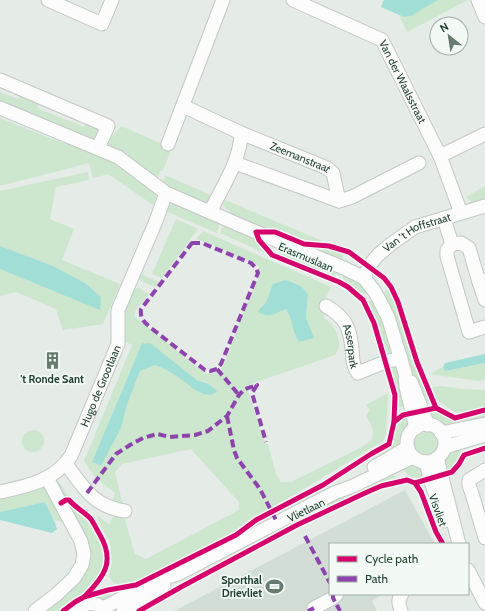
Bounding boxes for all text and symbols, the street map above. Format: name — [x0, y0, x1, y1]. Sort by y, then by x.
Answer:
north arrow — [429, 16, 469, 56]
text: N — [437, 19, 451, 35]
street label: Van der Waalsstraat — [376, 37, 430, 126]
street label: Zeemanstraat — [268, 139, 334, 176]
street label: Van 't Hoffstraat — [380, 210, 453, 255]
street label: Erasmuslaan — [276, 239, 336, 275]
street label: Asserpark — [340, 322, 362, 370]
street label: Hugo de Grootlaan — [77, 343, 124, 429]
building icon: 't Ronde Sant — [42, 351, 62, 371]
place label: 't Ronde Sant — [20, 372, 84, 386]
street label: Visvliet — [426, 492, 450, 529]
street label: Vlietlaan — [285, 495, 327, 525]
legend — [329, 543, 469, 595]
text: Cycle path — [365, 551, 418, 566]
text: Path — [365, 571, 388, 586]
place label: Sporthal Drievliet — [221, 573, 262, 600]
sports icon: Sporthal Drievliet — [265, 576, 285, 596]

